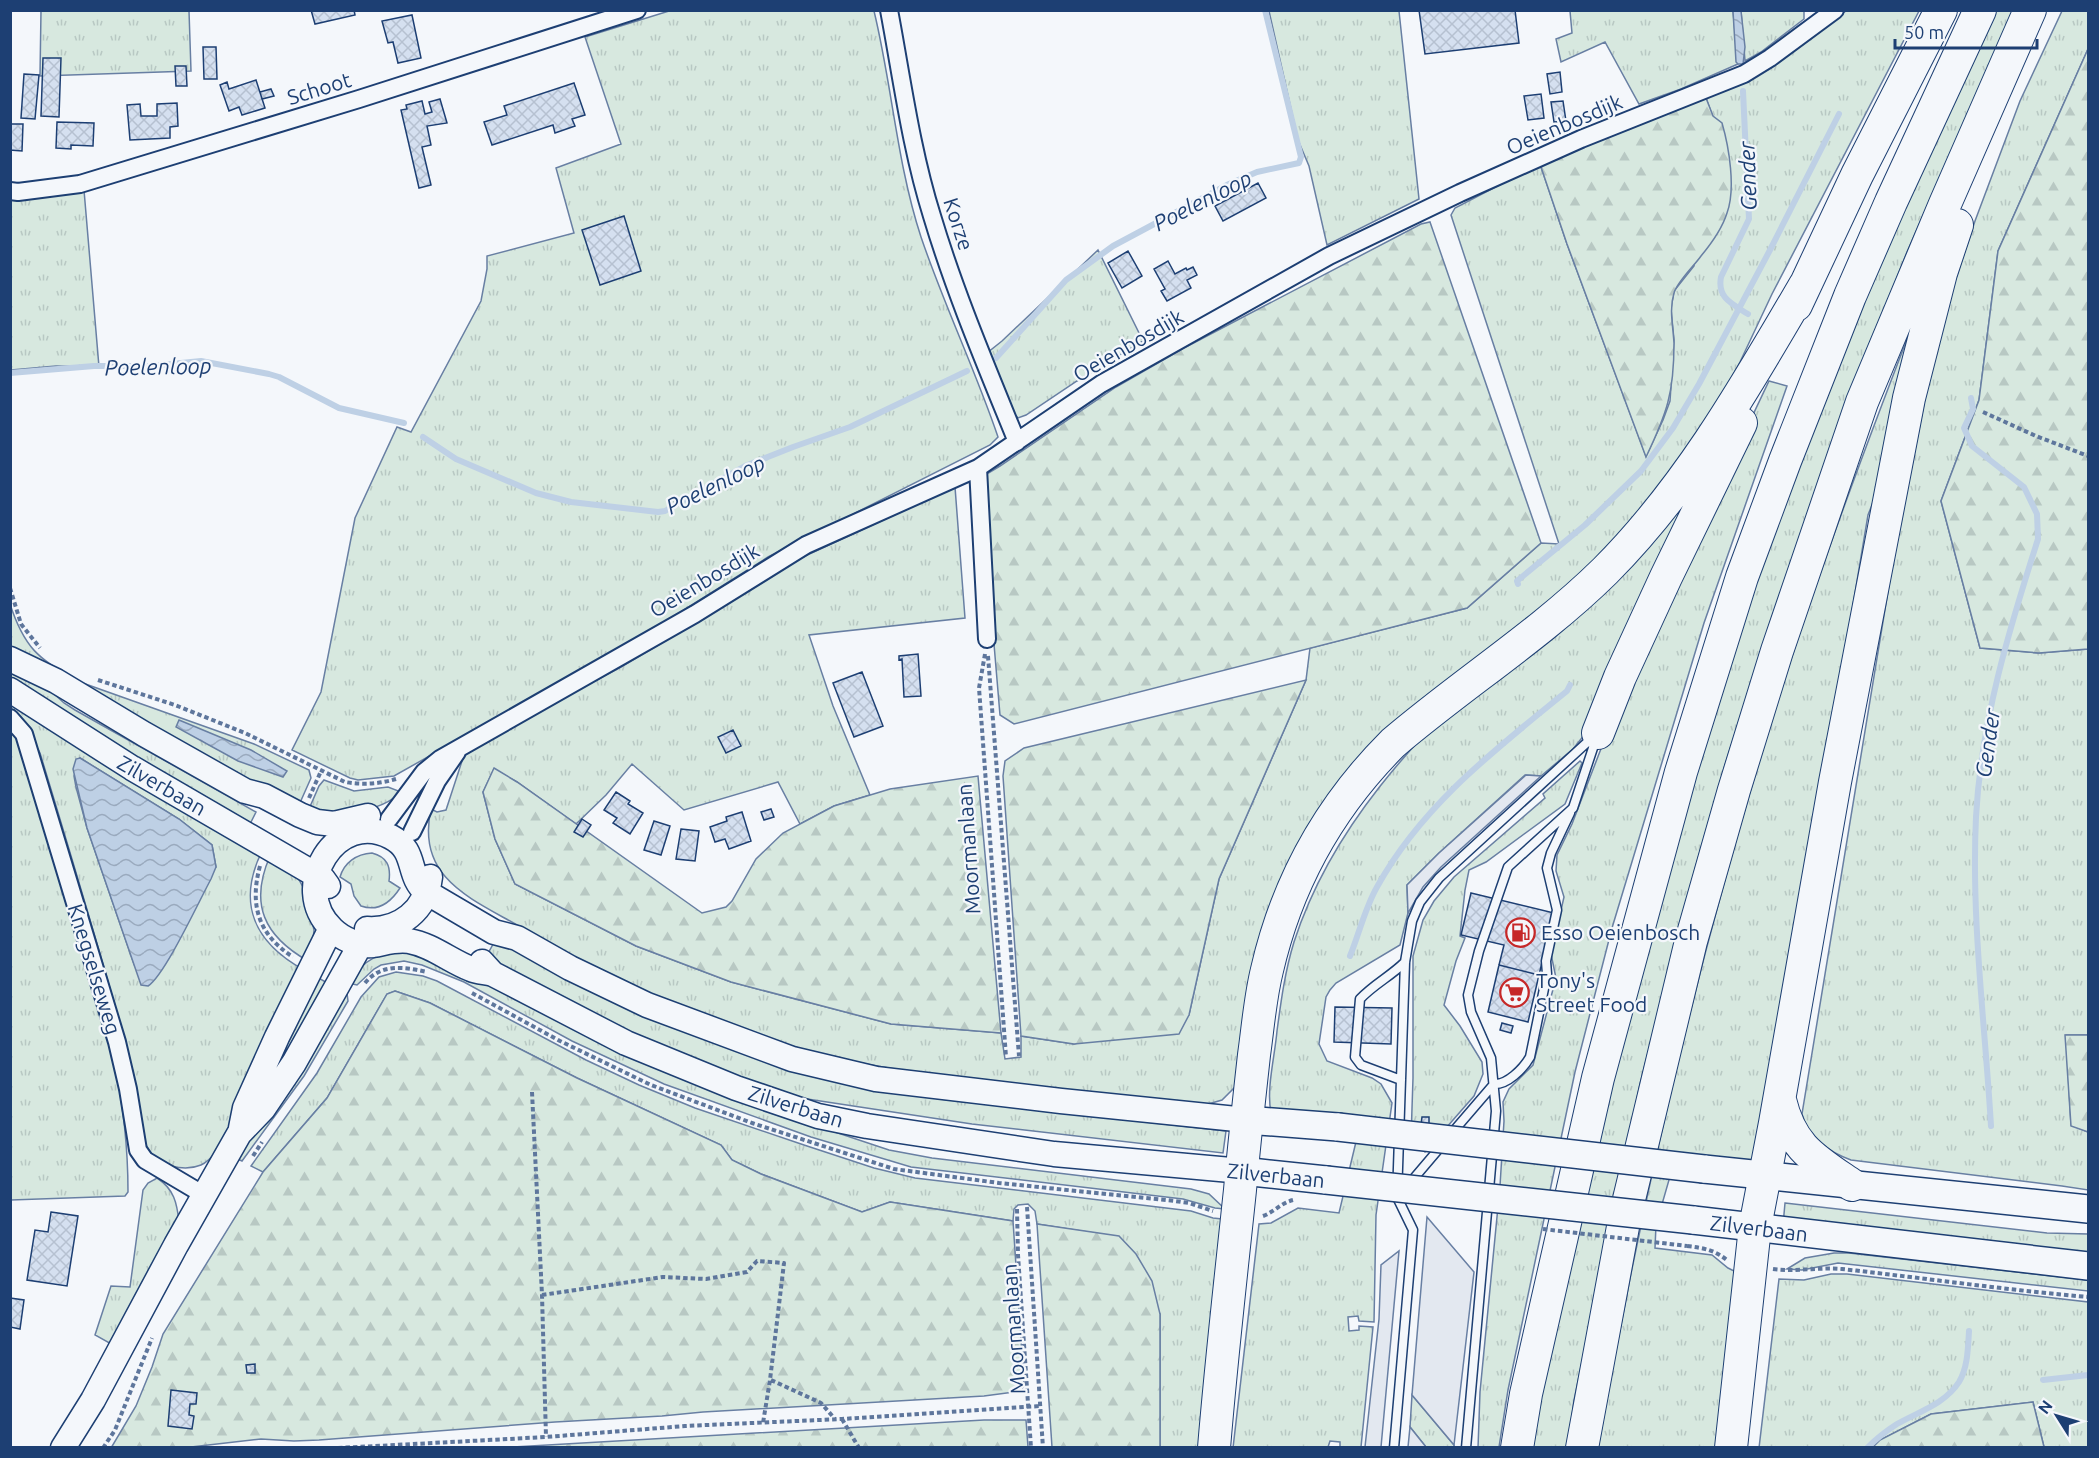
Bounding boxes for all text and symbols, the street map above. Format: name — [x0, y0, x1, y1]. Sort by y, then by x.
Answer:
scale bar — [1895, 12, 2038, 50]
text: 50 m — [1904, 22, 1944, 42]
street label: Schoot — [284, 67, 354, 109]
street label: Oeienbosdijk — [1503, 89, 1626, 159]
water label: Gender — [1733, 140, 1761, 211]
water label: Poelenloop — [1149, 165, 1255, 235]
street label: Korze — [939, 195, 979, 253]
street label: Oeienbosdijk — [1069, 304, 1188, 386]
water label: Poelenloop — [104, 353, 212, 379]
water label: Poelenloop — [662, 449, 768, 519]
street label: Oeienbosdijk — [645, 538, 763, 622]
water label: Gender — [1970, 706, 2004, 779]
street label: Zilverbaan — [113, 750, 211, 820]
street label: Moormanlaan — [951, 783, 985, 915]
street label: Knegselseweg — [64, 901, 126, 1037]
fuel station icon: Esso Oeienbosch — [1504, 916, 1536, 948]
place label: Esso Oeienbosch — [1541, 920, 1700, 944]
place label: Tony's Street Food — [1536, 968, 1647, 1016]
supermarket icon: Tony's Street Food — [1499, 976, 1531, 1008]
street label: Zilverbaan — [745, 1080, 847, 1132]
street label: Zilverbaan — [1226, 1158, 1326, 1192]
street label: Zilverbaan — [1709, 1210, 1809, 1246]
street label: Moormanlaan — [996, 1263, 1030, 1395]
north arrow — [2027, 1386, 2087, 1446]
text: N — [2034, 1397, 2056, 1417]

